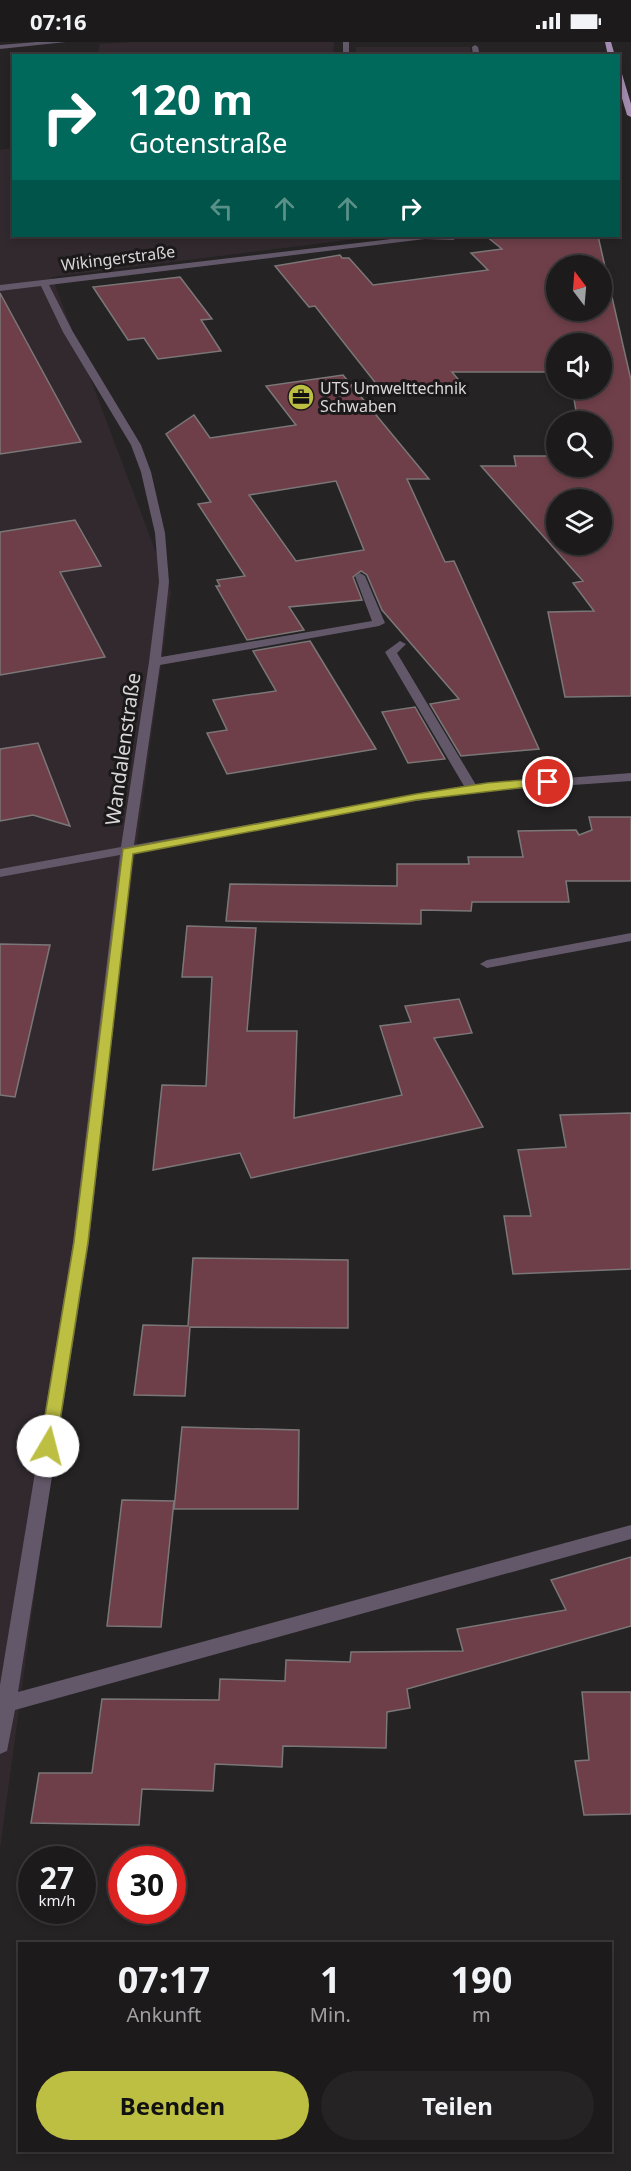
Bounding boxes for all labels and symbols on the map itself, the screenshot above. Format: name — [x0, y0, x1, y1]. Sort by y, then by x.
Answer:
street label: Wikingerstraße — [60, 240, 176, 276]
north arrow — [546, 255, 612, 321]
place label: UTS Umwelttechnik Schwaben — [320, 377, 467, 417]
office icon: UTS Umwelttechnik Schwaben — [286, 382, 316, 412]
street label: Wandalenstraße — [98, 671, 147, 827]
pin — [522, 756, 573, 807]
position arrow — [16, 1414, 80, 1478]
speed limit sign: 30 — [108, 1846, 186, 1924]

